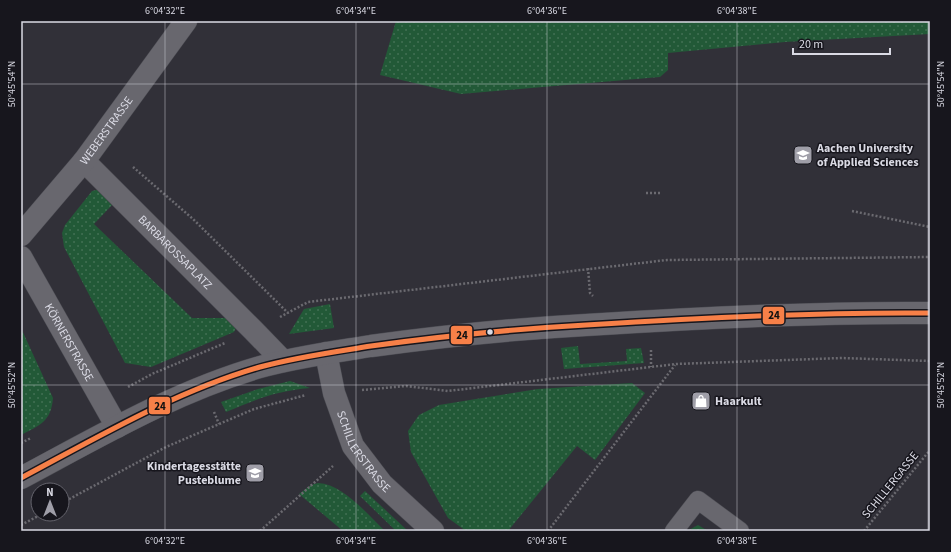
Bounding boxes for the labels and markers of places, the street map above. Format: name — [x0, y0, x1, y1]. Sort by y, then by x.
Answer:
place label: Aachen University of Applied Sciences — [816, 140, 918, 171]
school or university icon: Aachen University of Applied Sciences — [792, 144, 814, 166]
unlabelled marker — [485, 327, 495, 337]
shop icon: Haarkult — [690, 390, 712, 412]
place label: Haarkult — [715, 393, 762, 410]
place label: Kindertagesstätte Pusteblume — [147, 458, 241, 489]
school or university icon: Kindertagesstätte Pusteblume — [244, 462, 266, 484]

